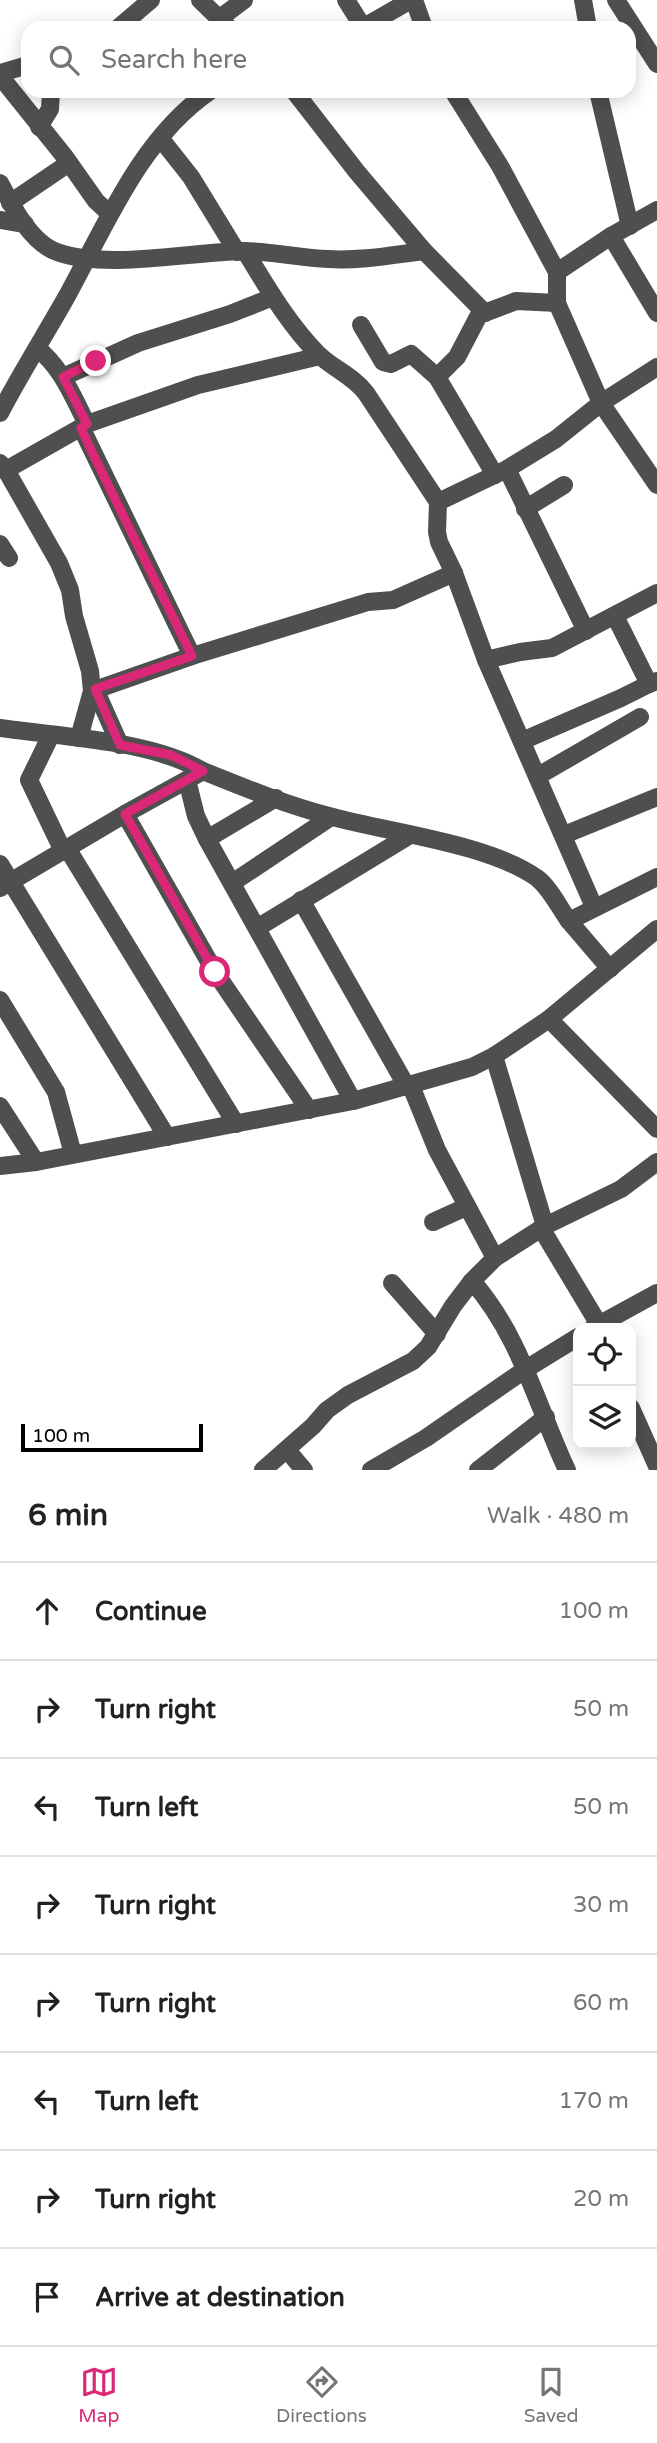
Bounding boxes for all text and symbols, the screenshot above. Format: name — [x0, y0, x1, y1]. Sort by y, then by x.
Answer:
search box — [21, 21, 636, 98]
icon: search — [45, 41, 83, 79]
text: Search here — [101, 44, 247, 75]
route end — [80, 345, 111, 376]
route start — [199, 956, 230, 987]
map controls — [573, 1323, 636, 1449]
button: locate — [573, 1323, 636, 1386]
button: layers — [573, 1386, 636, 1449]
scale bar — [21, 1421, 203, 1453]
text: 100 m — [32, 1425, 90, 1447]
text: 6 min — [28, 1497, 108, 1534]
text: Walk · 480 m — [487, 1502, 629, 1530]
icon: ahead — [28, 1592, 66, 1630]
text: Continue — [95, 1596, 207, 1627]
text: 100 m — [559, 1597, 629, 1625]
icon: right — [28, 1690, 66, 1728]
text: Turn right — [95, 1694, 216, 1725]
text: 50 m — [573, 1695, 629, 1723]
icon: left — [28, 1788, 66, 1826]
text: Turn left — [95, 1792, 198, 1823]
text: 50 m — [573, 1793, 629, 1821]
icon: right — [28, 1886, 66, 1924]
text: Turn right — [95, 1890, 216, 1921]
text: 30 m — [573, 1891, 629, 1919]
icon: right — [28, 1984, 66, 2022]
text: Turn right — [95, 1988, 216, 2019]
text: 60 m — [573, 1989, 629, 2017]
icon: left — [28, 2082, 66, 2120]
text: Turn left — [95, 2086, 198, 2117]
text: 170 m — [559, 2087, 629, 2115]
icon: right — [28, 2180, 66, 2218]
text: Turn right — [95, 2184, 216, 2215]
text: 20 m — [573, 2185, 629, 2213]
icon: arrive — [28, 2278, 66, 2316]
text: Arrive at destination — [95, 2282, 345, 2313]
tab: Map — [78, 2363, 119, 2427]
tab: Directions — [276, 2363, 367, 2427]
tab: Saved — [524, 2363, 579, 2427]

